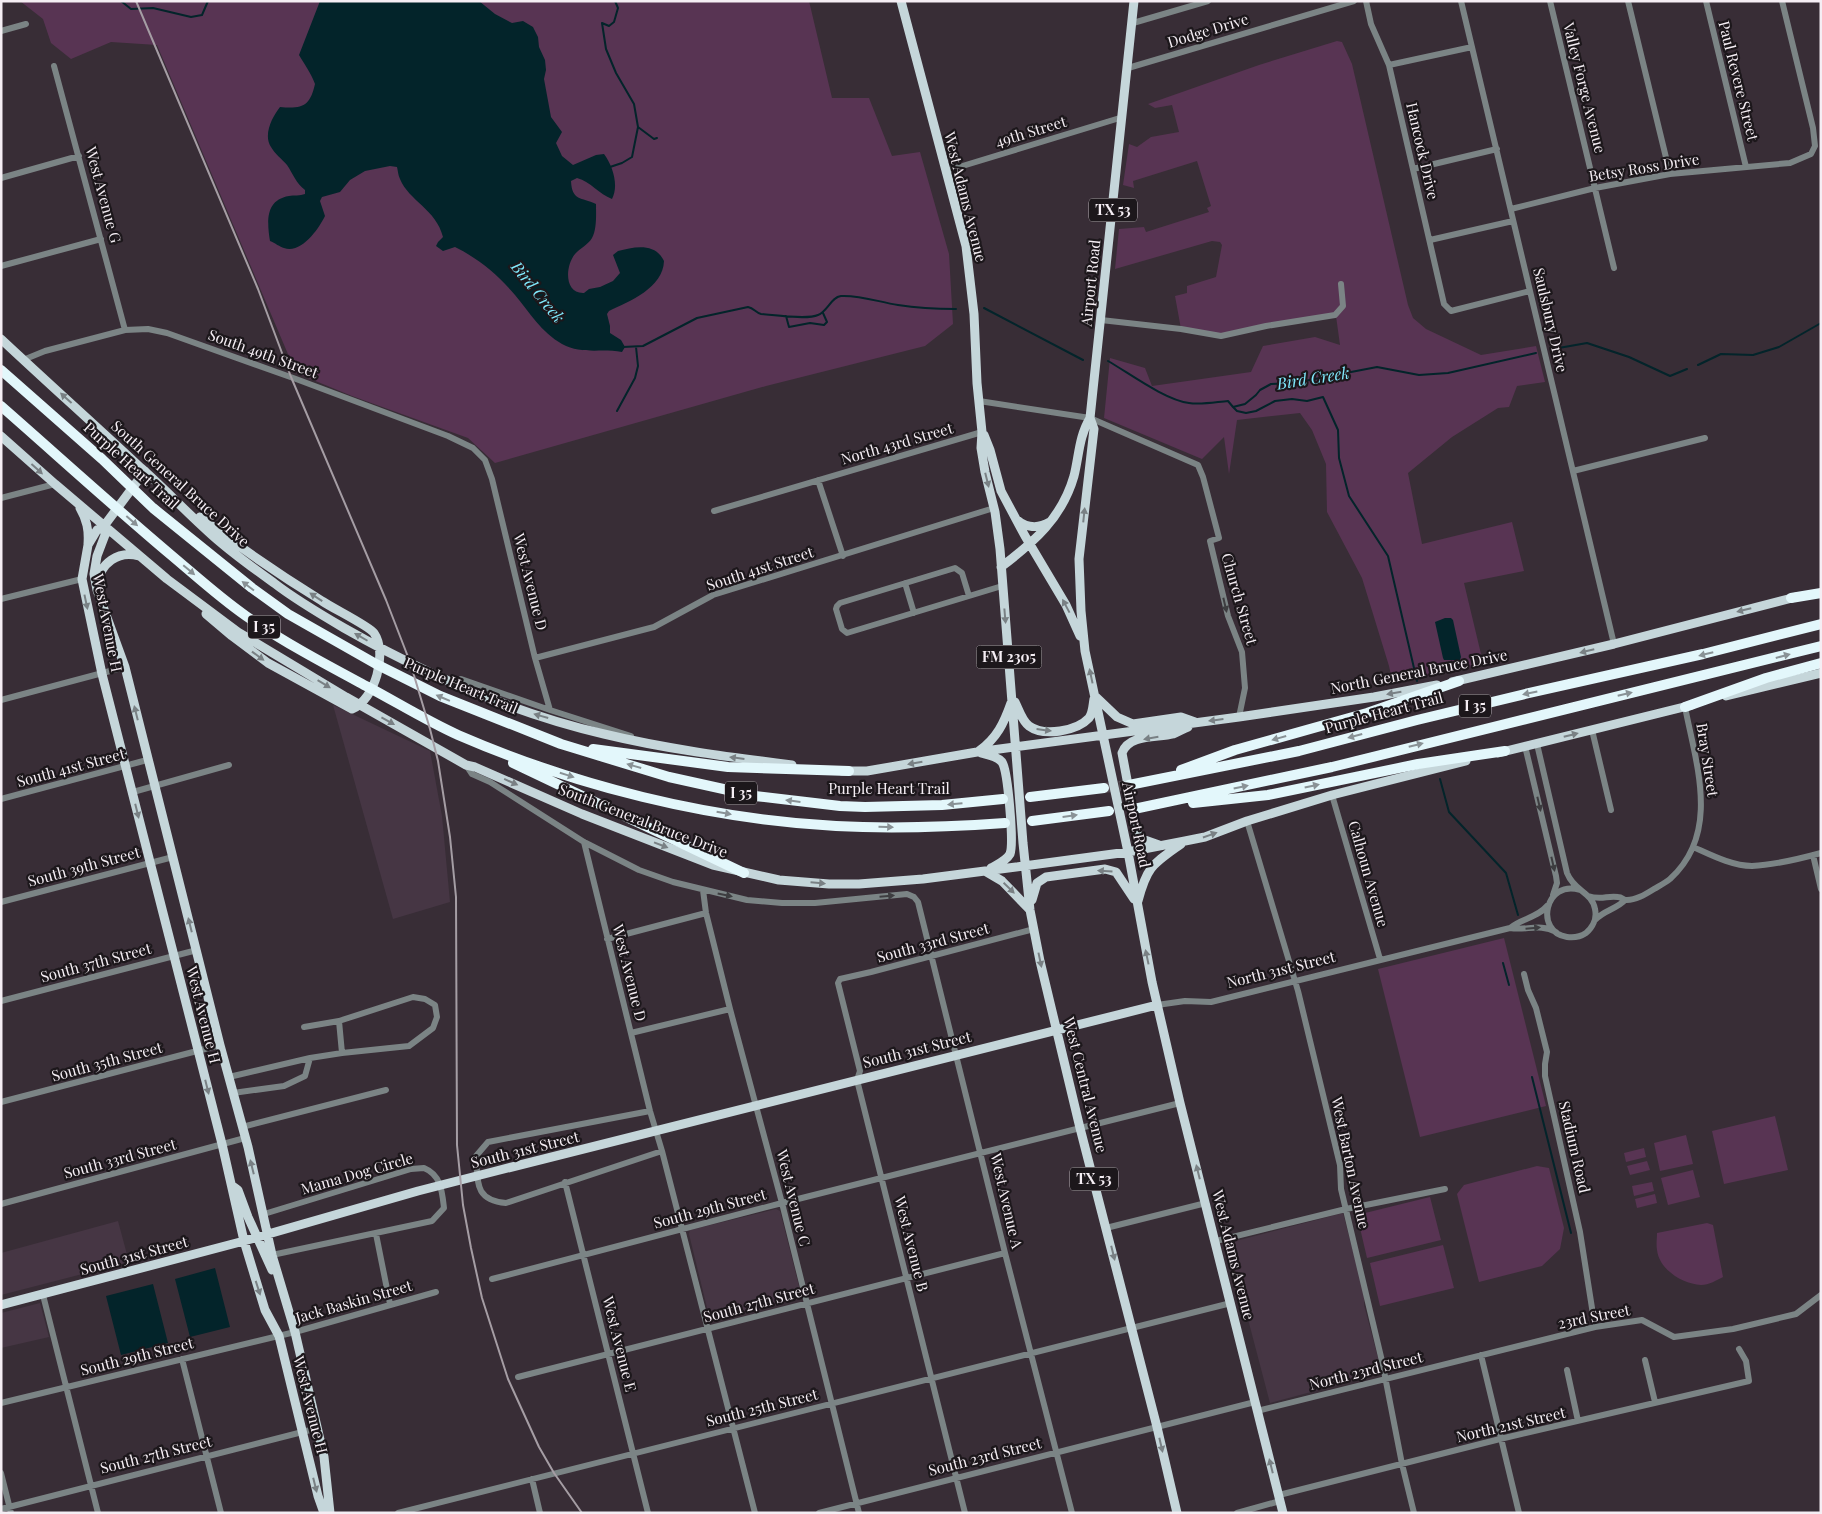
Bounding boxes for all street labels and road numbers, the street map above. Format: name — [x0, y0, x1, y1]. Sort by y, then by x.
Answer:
street label: Dodge Drive — [1165, 8, 1251, 52]
street label: Valley Forge Avenue — [1559, 19, 1611, 155]
street label: Paul Revere Street — [1714, 19, 1764, 143]
street label: Hancock Drive — [1402, 100, 1444, 201]
street label: 49th Street — [993, 111, 1069, 151]
street label: West Adams Avenue — [940, 129, 992, 264]
street label: West Avenue G — [81, 143, 127, 246]
street label: Betsy Ross Drive — [1587, 148, 1701, 186]
road number: TX 53 — [1089, 198, 1137, 222]
street label: Airport Road — [1075, 238, 1105, 328]
street label: Saulsbury Drive — [1529, 266, 1573, 374]
street label: South 49th Street — [206, 324, 322, 382]
street label: South General Bruce Drive — [107, 416, 254, 551]
street label: Purple Heart Trail — [80, 417, 184, 513]
street label: North 43rd Street — [838, 417, 956, 469]
street label: West Avenue D — [509, 530, 553, 632]
street label: South 41st Street — [704, 541, 816, 595]
street label: Church Street — [1217, 551, 1263, 647]
street label: West Avenue H — [88, 571, 127, 674]
road number: I 35 — [248, 616, 280, 638]
street label: North General Bruce Drive — [1329, 644, 1509, 698]
road number: FM 2305 — [976, 646, 1042, 669]
street label: Purple Heart Trail — [401, 652, 521, 718]
street label: Purple Heart Trail — [1322, 687, 1445, 737]
road number: I 35 — [1459, 694, 1491, 718]
street label: Bray Street — [1692, 721, 1724, 799]
street label: South 41st Street — [14, 743, 128, 791]
street label: Purple Heart Trail — [828, 778, 950, 798]
street label: South General Bruce Drive — [556, 779, 731, 862]
street label: Airport Road — [1118, 779, 1156, 870]
road number: I 35 — [725, 781, 757, 804]
street label: Calhoun Avenue — [1344, 818, 1394, 929]
street label: South 39th Street — [25, 841, 143, 891]
street label: South 33rd Street — [874, 917, 992, 967]
street label: West Avenue D — [608, 921, 652, 1023]
street label: South 37th Street — [38, 937, 154, 986]
street label: North 31st Street — [1224, 946, 1338, 992]
street label: West Avenue H — [182, 963, 226, 1066]
street label: West Central Avenue — [1059, 1014, 1112, 1155]
street label: South 31st Street — [860, 1026, 974, 1072]
street label: South 35th Street — [49, 1036, 165, 1085]
street label: West Barton Avenue — [1327, 1094, 1375, 1231]
street label: Stadium Road — [1555, 1099, 1595, 1195]
street label: South 31st Street — [468, 1126, 582, 1172]
street label: South 33rd Street — [61, 1133, 179, 1183]
street label: West Avenue C — [772, 1146, 816, 1248]
street label: Mama Dog Circle — [298, 1147, 415, 1199]
street label: West Avenue A — [986, 1150, 1028, 1251]
road number: TX 53 — [1070, 1168, 1118, 1190]
street label: South 29th Street — [651, 1183, 769, 1233]
street label: West Adams Avenue — [1208, 1187, 1260, 1322]
street label: West Avenue B — [890, 1193, 933, 1294]
street label: South 31st Street — [78, 1231, 191, 1279]
street label: Jack Baskin Street — [292, 1275, 415, 1328]
street label: South 27th Street — [701, 1277, 817, 1326]
street label: West Avenue E — [598, 1293, 641, 1393]
street label: 23rd Street — [1556, 1299, 1632, 1333]
street label: South 29th Street — [78, 1332, 196, 1380]
street label: North 23rd Street — [1307, 1346, 1425, 1394]
street label: West Avenue H — [289, 1353, 333, 1456]
street label: South 25th Street — [704, 1383, 820, 1431]
street label: North 21st Street — [1454, 1402, 1568, 1446]
street label: South 27th Street — [98, 1430, 214, 1478]
street label: South 23rd Street — [926, 1432, 1044, 1480]

